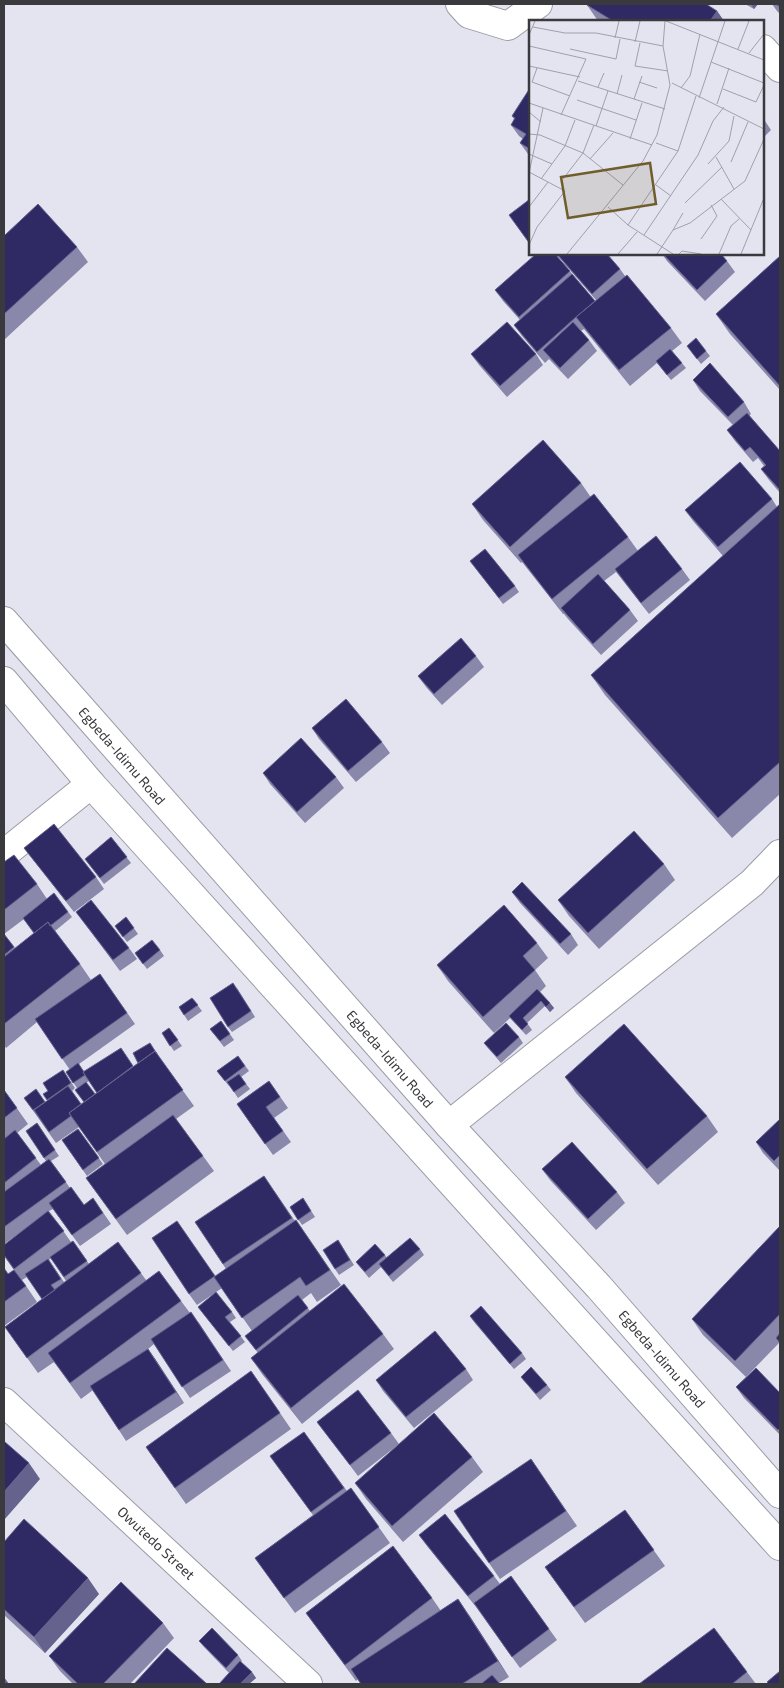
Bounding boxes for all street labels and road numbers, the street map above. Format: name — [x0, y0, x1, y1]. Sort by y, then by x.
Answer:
street label: Egbeda-Idimu Road — [75, 703, 169, 808]
street label: Egbeda-Idimu Road — [343, 1006, 437, 1111]
street label: Egbeda-Idimu Road — [615, 1306, 709, 1411]
street label: Owutedo Street — [114, 1502, 199, 1583]

